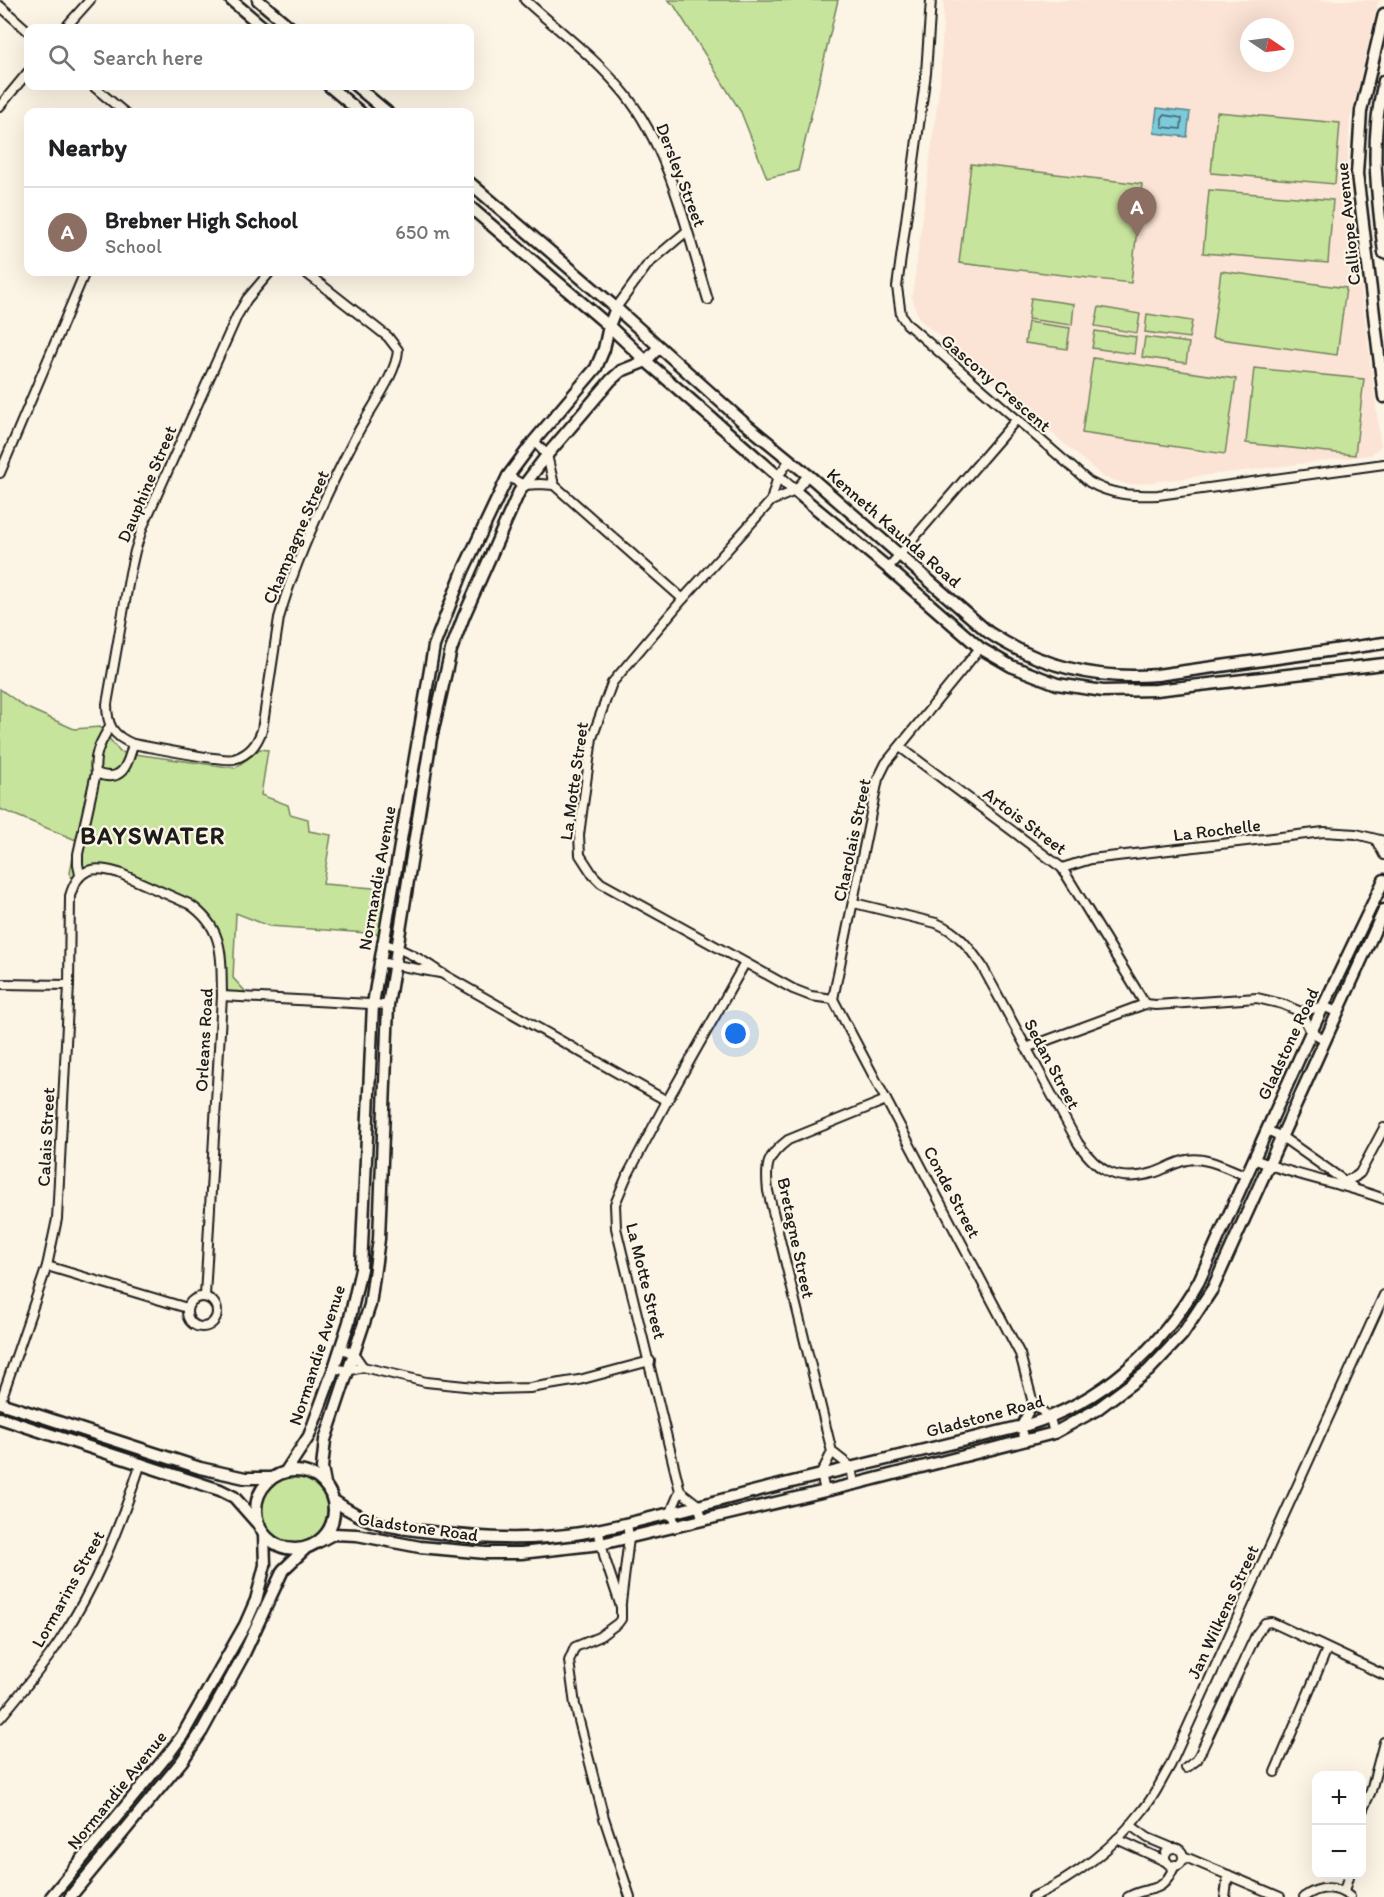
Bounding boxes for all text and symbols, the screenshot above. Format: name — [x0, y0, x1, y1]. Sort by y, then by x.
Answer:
north arrow — [1240, 18, 1294, 72]
search box — [24, 24, 474, 90]
icon: search — [45, 41, 78, 74]
text: Search here — [93, 44, 203, 71]
street label: Dersley Street — [651, 120, 711, 230]
text: Nearby — [48, 131, 127, 163]
street label: Calliope Avenue — [1331, 161, 1365, 287]
pin: A — [1118, 188, 1156, 237]
text: Brebner High School — [105, 207, 298, 234]
text: A — [61, 220, 74, 244]
text: 650 m — [395, 220, 450, 244]
text: School — [105, 234, 162, 258]
street label: Gascony Crescent — [937, 329, 1056, 437]
street label: Dauphine Street — [112, 422, 182, 546]
street label: Kenneth Kaunda Road — [822, 464, 966, 593]
street label: Champagne Street — [258, 467, 334, 607]
street label: La Motte Street — [555, 720, 593, 842]
street label: Charolais Street — [828, 776, 876, 904]
street label: Artois Street — [979, 782, 1071, 860]
street label: Normandie Avenue — [353, 804, 401, 952]
street label: La Rochelle — [1172, 814, 1262, 846]
district label: BAYSWATER — [80, 821, 226, 850]
street label: Gladstone Road — [1252, 984, 1324, 1104]
street label: Orleans Road — [190, 987, 218, 1093]
street label: Sedan Street — [1019, 1015, 1085, 1113]
your location — [721, 1019, 750, 1048]
street label: Calais Street — [32, 1087, 60, 1187]
street label: Conde Street — [919, 1142, 986, 1242]
street label: Bretagne Street — [772, 1176, 820, 1301]
street label: La Motte Street — [621, 1220, 671, 1342]
street label: Normandie Avenue — [284, 1282, 350, 1428]
street label: Gladstone Road — [923, 1390, 1047, 1442]
street label: Gladstone Road — [356, 1508, 480, 1546]
street label: Lormarins Street — [27, 1526, 109, 1651]
street label: Jan Wilkens Street — [1182, 1541, 1264, 1682]
street label: Normandie Avenue — [62, 1726, 172, 1854]
map controls — [1312, 1771, 1366, 1879]
button: + — [1312, 1771, 1366, 1825]
button: − — [1312, 1825, 1366, 1879]

